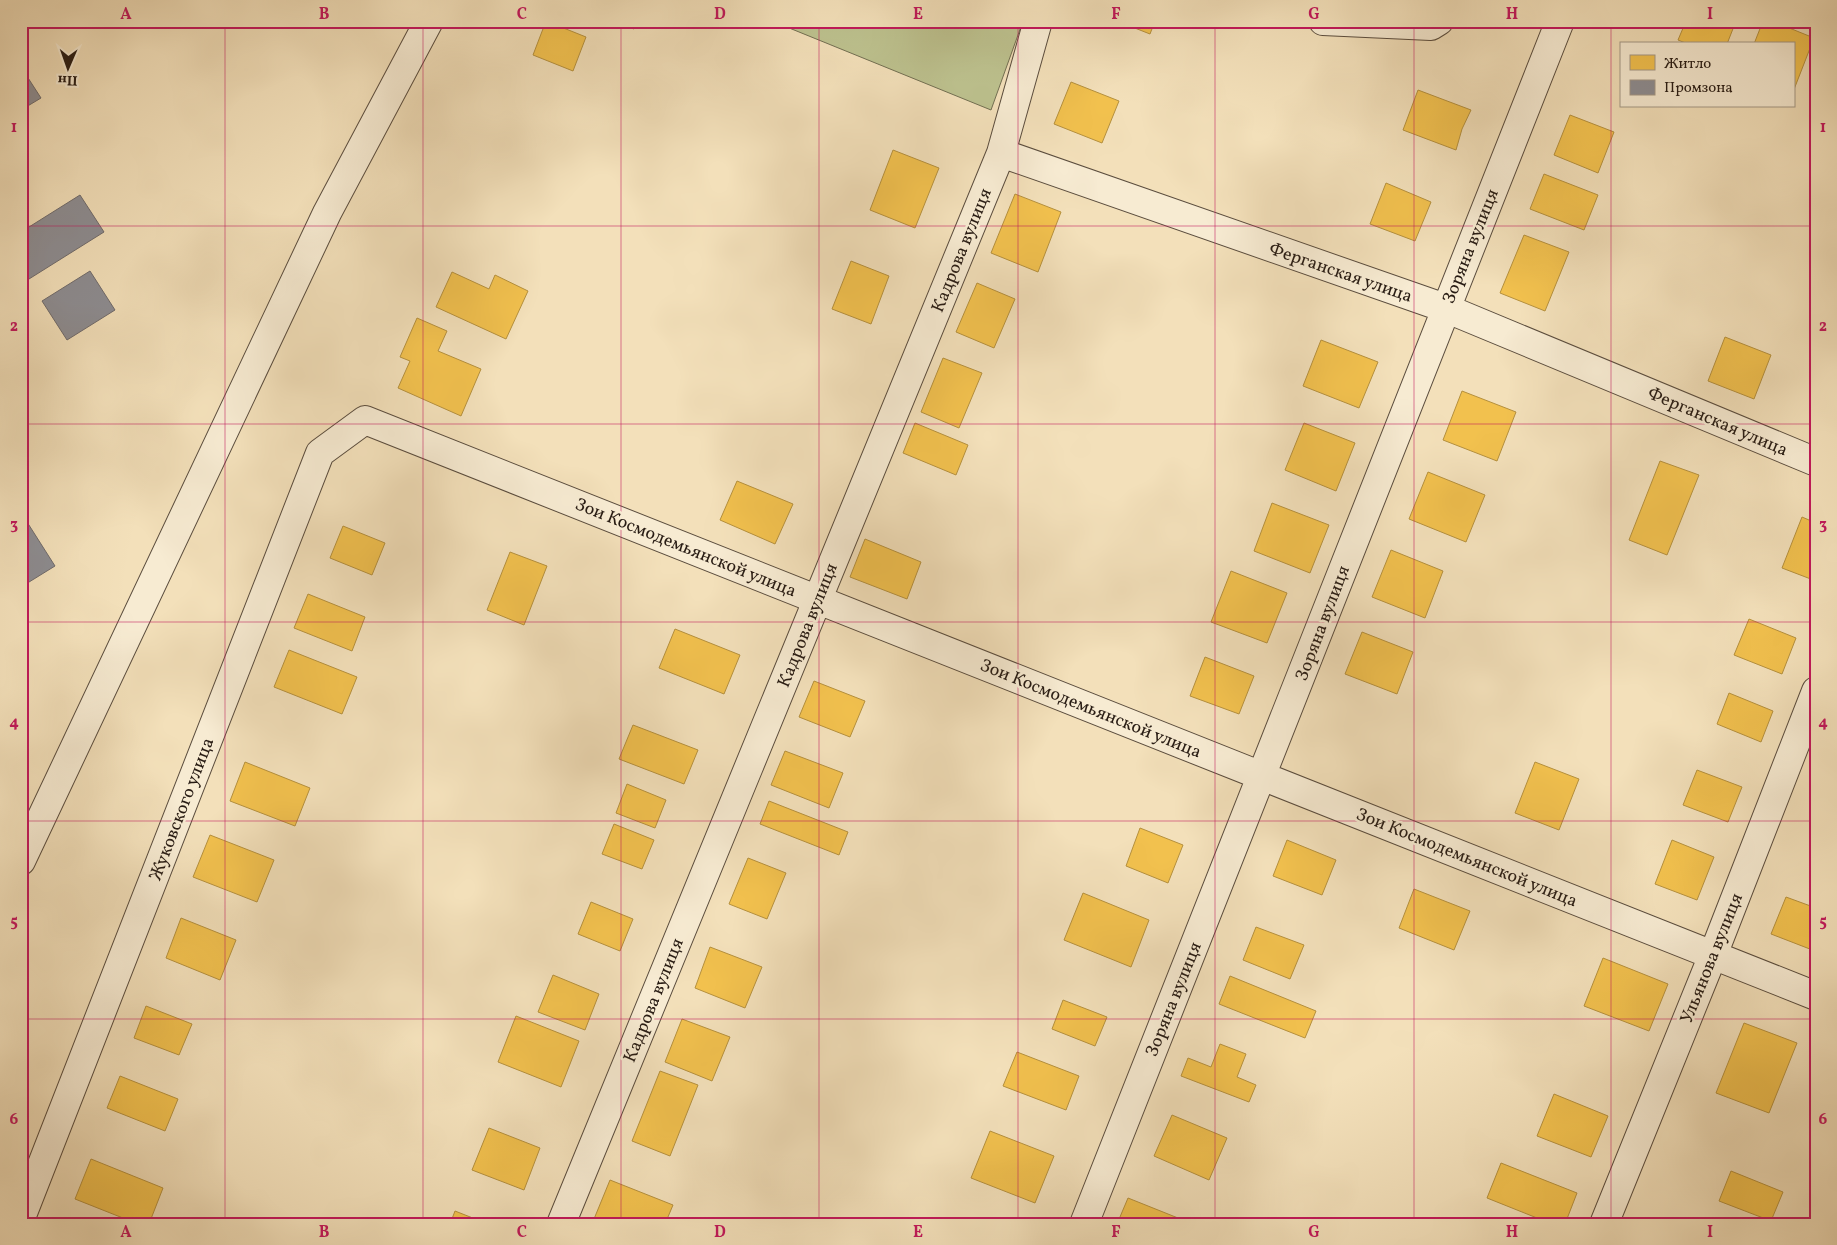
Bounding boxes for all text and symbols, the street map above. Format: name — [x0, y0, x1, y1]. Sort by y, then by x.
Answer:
text: A — [120, 4, 132, 26]
text: B — [319, 4, 330, 26]
text: C — [517, 4, 527, 26]
text: D — [714, 4, 726, 26]
text: E — [913, 4, 923, 26]
text: F — [1111, 4, 1121, 26]
text: G — [1308, 4, 1320, 26]
text: H — [1506, 4, 1518, 26]
text: I — [1707, 4, 1713, 26]
north arrow — [42, 42, 92, 92]
legend — [1620, 42, 1794, 108]
text: Житло — [1664, 54, 1711, 75]
text: Пн — [57, 70, 78, 89]
text: Промзона — [1664, 78, 1733, 99]
text: 1 — [11, 117, 17, 139]
text: 1 — [1820, 117, 1826, 139]
street label: Кадрова вулиця — [926, 185, 999, 316]
street label: Зоряна вулиця — [1437, 185, 1506, 308]
street label: Ферганская улица — [1265, 237, 1416, 310]
text: 2 — [10, 316, 18, 338]
text: 2 — [1819, 316, 1827, 338]
street label: Ферганская улица — [1643, 382, 1791, 463]
street label: Зои Космодемьянской улица — [571, 492, 800, 604]
text: 3 — [10, 514, 18, 536]
text: 3 — [1819, 514, 1827, 536]
street label: Кадрова вулиця — [772, 560, 845, 691]
street label: Зоряна вулиця — [1290, 562, 1357, 685]
street label: Зои Космодемьянской улица — [976, 653, 1205, 765]
text: 4 — [9, 712, 19, 734]
text: 4 — [1818, 712, 1828, 734]
street label: Жуковского улица — [144, 734, 221, 885]
street label: Зои Космодемьянской улица — [1352, 802, 1581, 914]
street label: Ульянова вулиця — [1675, 890, 1750, 1028]
text: 5 — [10, 911, 18, 933]
text: 5 — [1819, 911, 1827, 933]
street label: Кадрова вулиця — [618, 935, 691, 1066]
street label: Зоряна вулиця — [1140, 938, 1209, 1061]
text: 6 — [10, 1109, 19, 1131]
text: 6 — [1819, 1109, 1828, 1131]
text: A — [120, 1222, 132, 1244]
text: B — [319, 1222, 330, 1244]
text: C — [517, 1222, 527, 1244]
text: D — [714, 1222, 726, 1244]
text: E — [913, 1222, 923, 1244]
text: F — [1111, 1222, 1121, 1244]
text: G — [1308, 1222, 1320, 1244]
text: H — [1506, 1222, 1518, 1244]
text: I — [1707, 1222, 1713, 1244]

